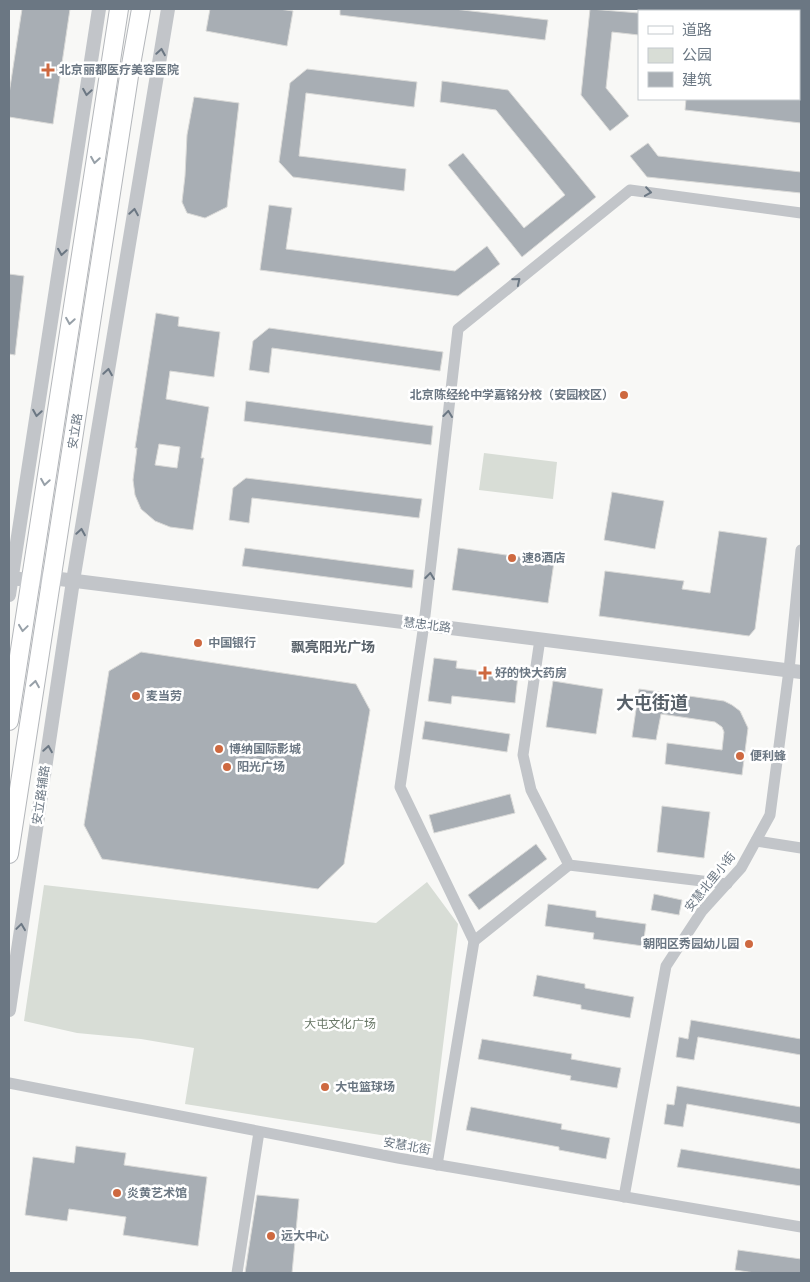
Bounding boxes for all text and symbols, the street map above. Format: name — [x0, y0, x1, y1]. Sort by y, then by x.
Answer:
legend — [638, 10, 800, 100]
text: 道路 — [682, 21, 712, 39]
text: 公园 — [682, 46, 712, 64]
one-way arrow — [156, 47, 166, 56]
marker: 北京丽都医疗美容医院 — [41, 63, 55, 77]
place label: 北京丽都医疗美容医院 — [59, 63, 179, 77]
text: 建筑 — [682, 71, 712, 89]
one-way arrow — [82, 87, 92, 96]
one-way arrow — [90, 157, 101, 165]
one-way arrow — [644, 186, 652, 197]
one-way arrow — [129, 208, 139, 216]
one-way arrow — [57, 248, 67, 256]
one-way arrow — [512, 277, 521, 286]
one-way arrow — [65, 317, 76, 325]
one-way arrow — [102, 368, 112, 377]
place label: 北京陈经纶中学嘉铭分校（安园校区） — [410, 388, 614, 402]
marker: 北京陈经纶中学嘉铭分校（安园校区） — [618, 389, 630, 401]
one-way arrow — [32, 409, 43, 417]
one-way arrow — [442, 410, 453, 418]
street label: 安立路 — [65, 412, 85, 450]
one-way arrow — [40, 478, 51, 486]
one-way arrow — [75, 528, 85, 537]
place label: 速8酒店 — [522, 551, 565, 565]
marker: 速8酒店 — [506, 552, 518, 564]
one-way arrow — [424, 572, 435, 580]
street label: 慧忠北路 — [402, 615, 452, 635]
one-way arrow — [18, 624, 28, 633]
place label: 中国银行 — [208, 636, 256, 650]
marker: 中国银行 — [192, 637, 204, 649]
district label: 飘亮阳光广场 — [291, 639, 375, 655]
place label: 好的快大药房 — [495, 666, 567, 680]
marker: 好的快大药房 — [479, 667, 491, 679]
one-way arrow — [30, 680, 40, 689]
place label: 麦当劳 — [146, 689, 182, 703]
marker: 麦当劳 — [130, 690, 142, 702]
district label: 大屯街道 — [616, 692, 688, 713]
place label: 博纳国际影城 — [229, 742, 301, 756]
marker: 博纳国际影城 — [213, 743, 225, 755]
one-way arrow — [42, 745, 52, 753]
place label: 便利蜂 — [750, 749, 786, 763]
marker: 便利蜂 — [734, 750, 746, 762]
place label: 阳光广场 — [237, 760, 285, 774]
marker: 阳光广场 — [221, 761, 233, 773]
street label: 安立路辅路 — [30, 764, 52, 826]
street label: 安慧北里小街 — [682, 850, 738, 914]
one-way arrow — [15, 923, 26, 931]
place label: 朝阳区秀园幼儿园 — [643, 937, 739, 951]
marker: 朝阳区秀园幼儿园 — [743, 938, 755, 950]
park label: 大屯文化广场 — [304, 1017, 376, 1031]
place label: 大屯篮球场 — [335, 1080, 395, 1094]
marker: 大屯篮球场 — [319, 1081, 331, 1093]
street label: 安慧北街 — [382, 1135, 432, 1157]
place label: 炎黄艺术馆 — [127, 1186, 187, 1200]
marker: 炎黄艺术馆 — [111, 1187, 123, 1199]
place label: 远大中心 — [281, 1229, 329, 1243]
marker: 远大中心 — [265, 1230, 277, 1242]

